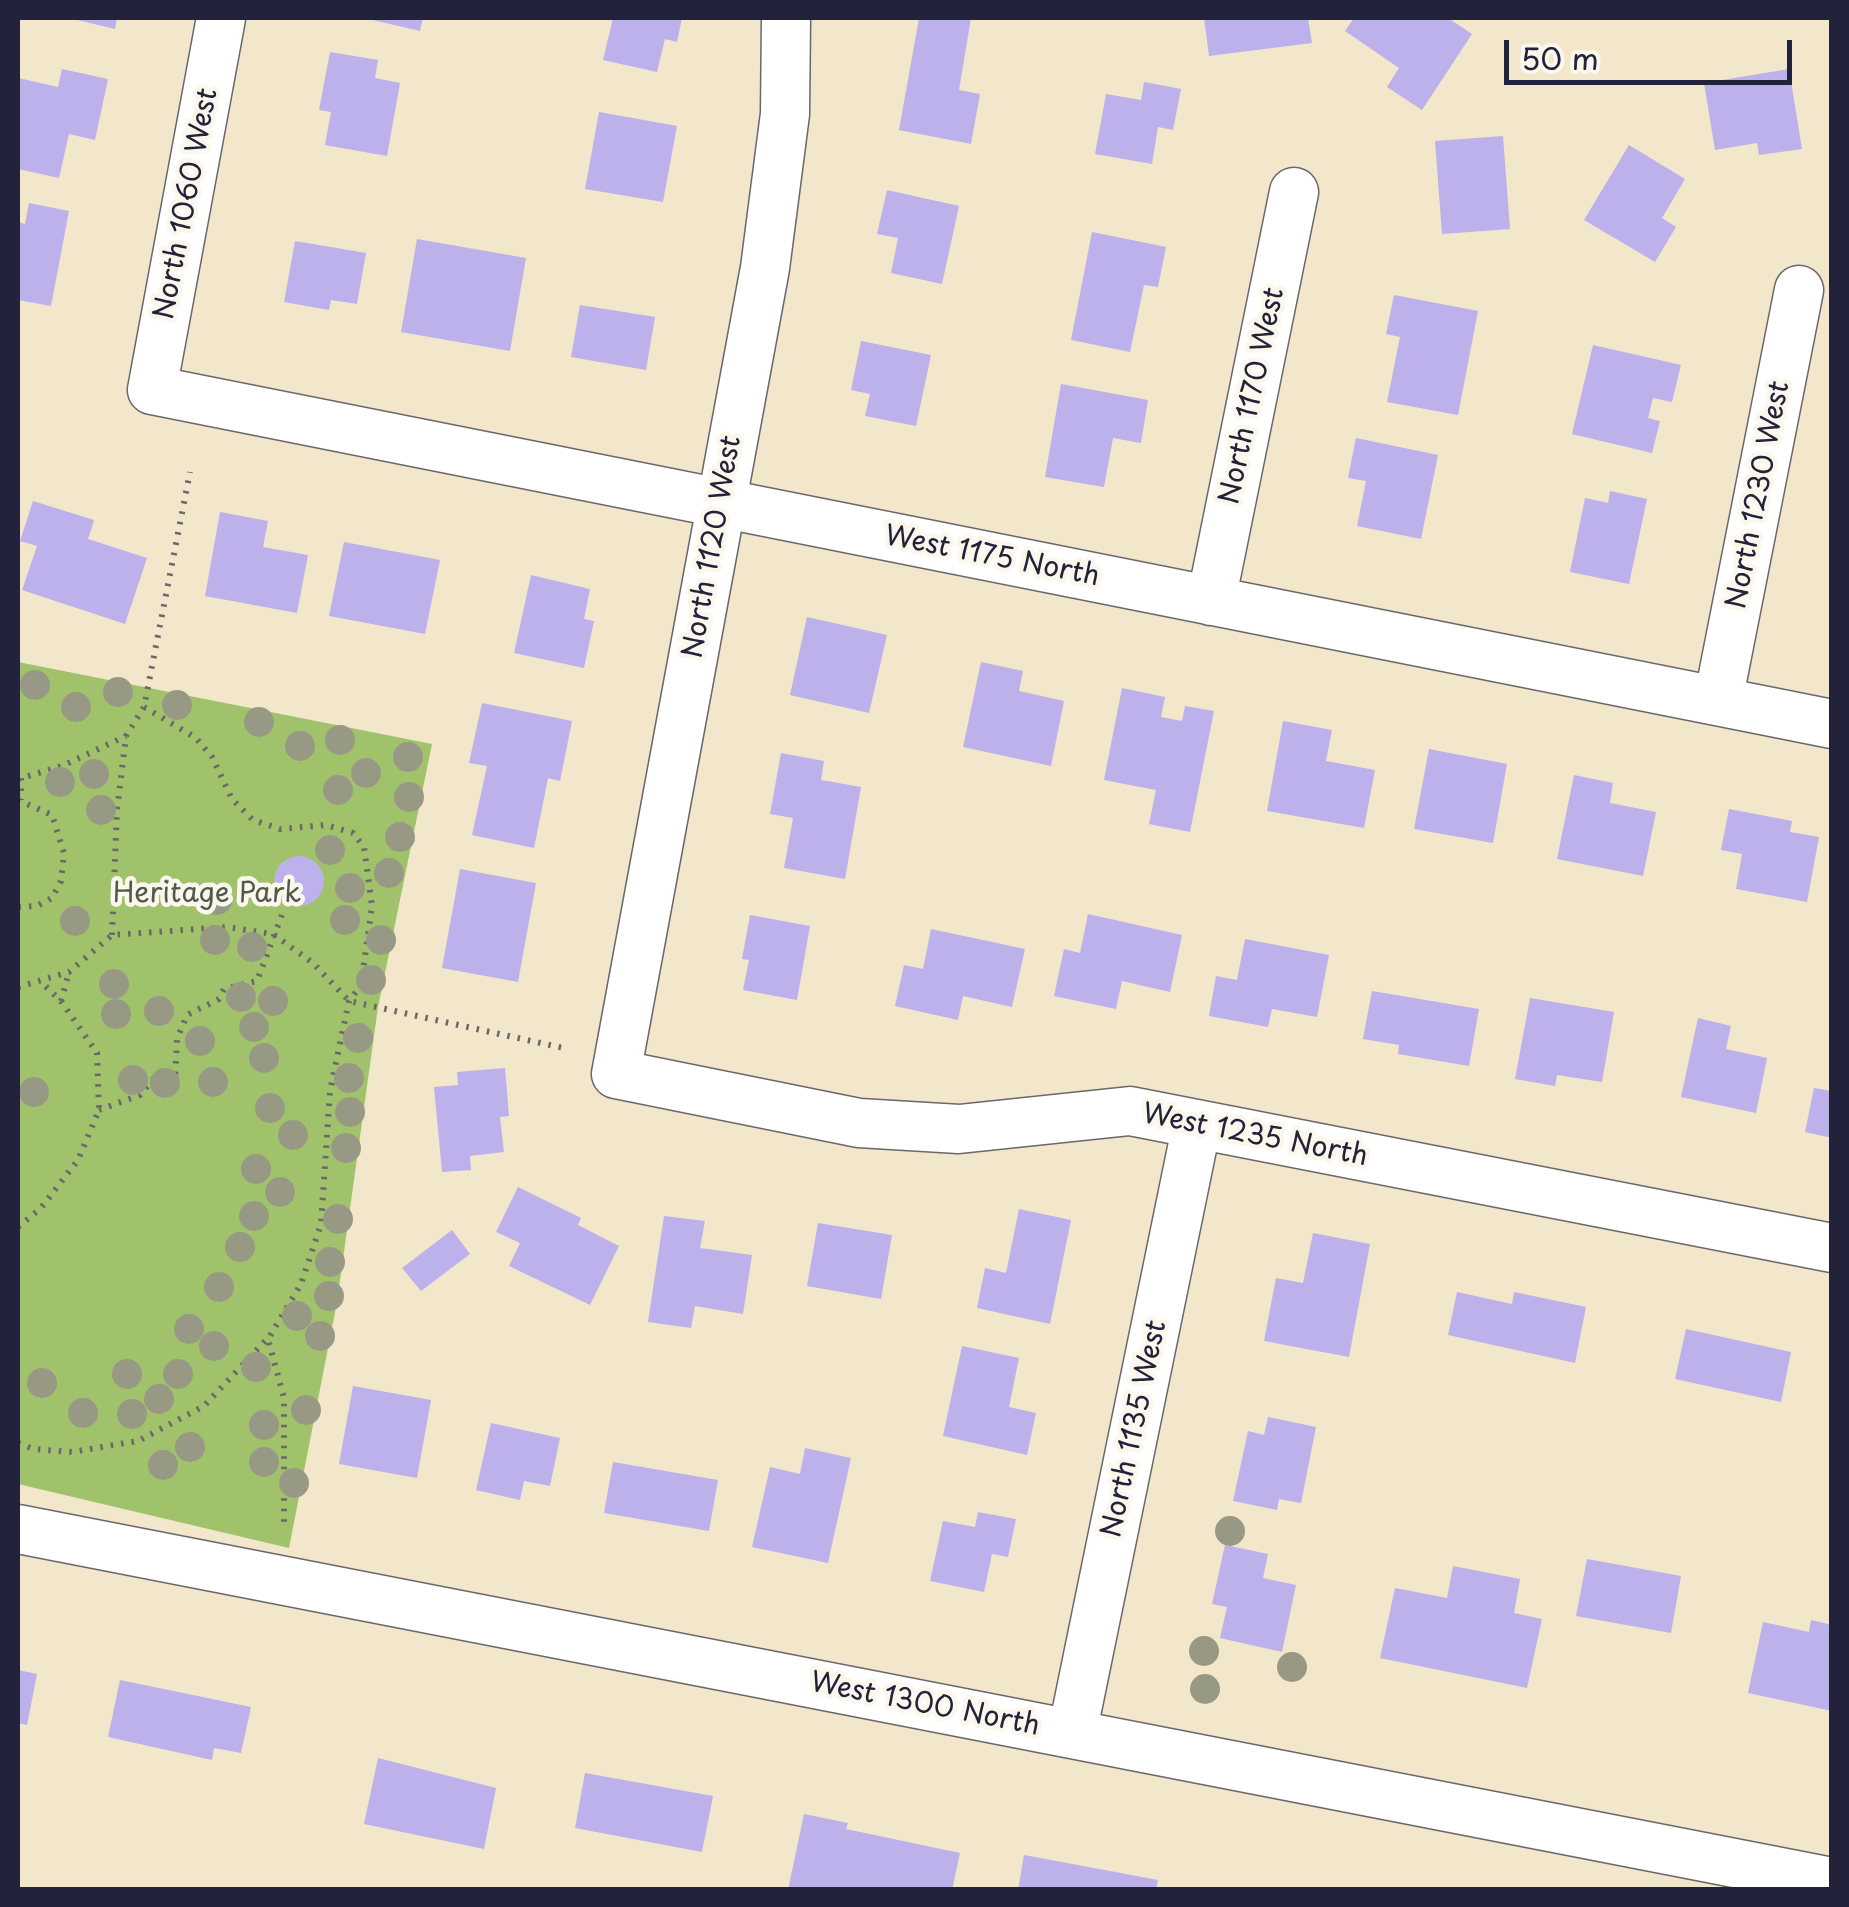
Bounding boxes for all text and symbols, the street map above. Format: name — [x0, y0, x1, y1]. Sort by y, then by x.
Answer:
scale bar — [1509, 20, 1796, 82]
text: 50 m — [1521, 35, 1599, 80]
street label: North 1060 West — [148, 86, 226, 322]
street label: North 1170 West — [1214, 285, 1292, 507]
street label: North 1230 West — [1720, 378, 1798, 612]
street label: North 1120 West — [677, 433, 749, 661]
street label: West 1175 North — [882, 520, 1102, 594]
park label: Heritage Park — [113, 877, 301, 911]
street label: West 1235 North — [1140, 1098, 1370, 1174]
street label: North 1135 West — [1096, 1317, 1174, 1541]
street label: West 1300 North — [808, 1666, 1042, 1744]

